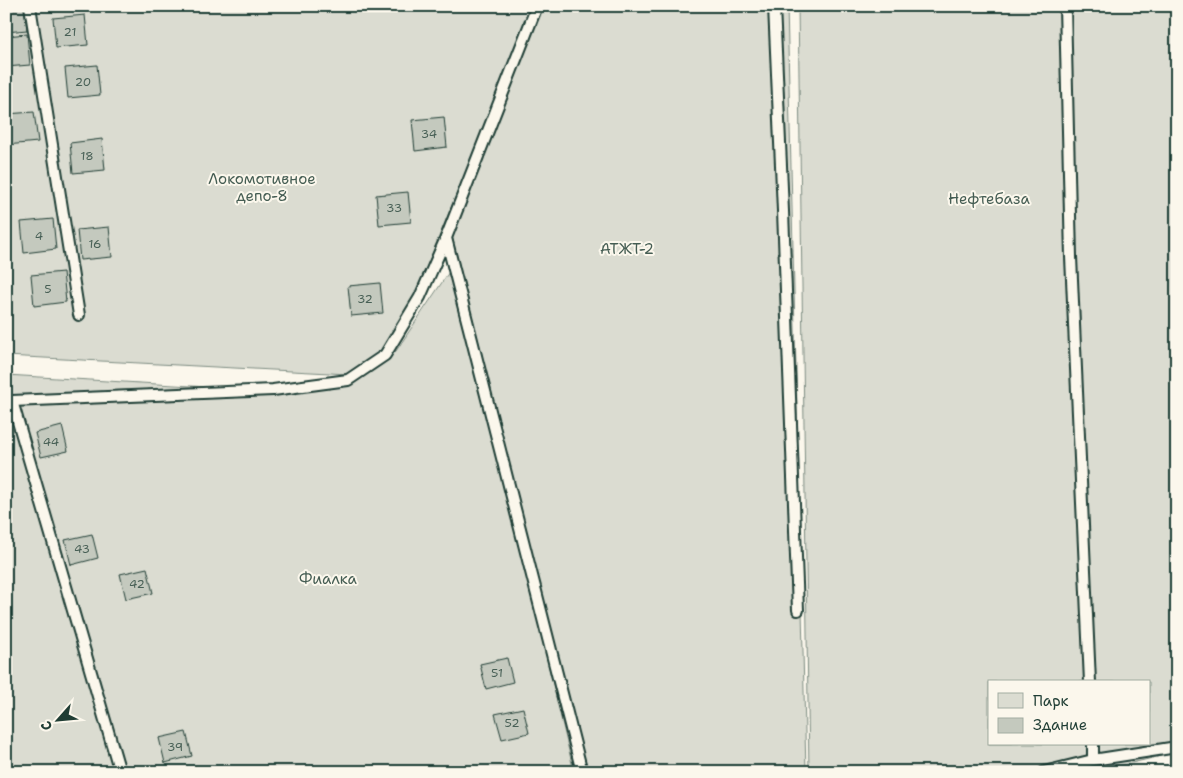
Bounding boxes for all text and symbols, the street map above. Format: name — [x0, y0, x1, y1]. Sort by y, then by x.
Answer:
house number: 21 — [64, 24, 76, 40]
house number: 20 — [75, 74, 91, 90]
house number: 34 — [421, 126, 437, 142]
house number: 18 — [80, 148, 94, 164]
park label: Локомотивное депо-8 — [208, 169, 316, 206]
park label: Нефтебаза — [948, 189, 1030, 209]
house number: 33 — [386, 200, 402, 216]
house number: 4 — [35, 228, 43, 244]
house number: 16 — [88, 236, 102, 252]
park label: АТЖТ-2 — [600, 239, 654, 259]
house number: 5 — [44, 281, 52, 297]
house number: 32 — [357, 291, 373, 307]
house number: 44 — [43, 434, 59, 450]
house number: 43 — [74, 541, 90, 557]
park label: Фиалка — [299, 569, 358, 589]
house number: 42 — [129, 576, 145, 592]
house number: 51 — [491, 665, 503, 681]
legend — [988, 680, 1150, 746]
text: Парк — [1033, 691, 1069, 711]
north arrow — [32, 696, 82, 746]
house number: 52 — [504, 715, 520, 731]
text: Здание — [1033, 715, 1087, 735]
text: С — [36, 718, 56, 734]
house number: 39 — [167, 739, 183, 755]

